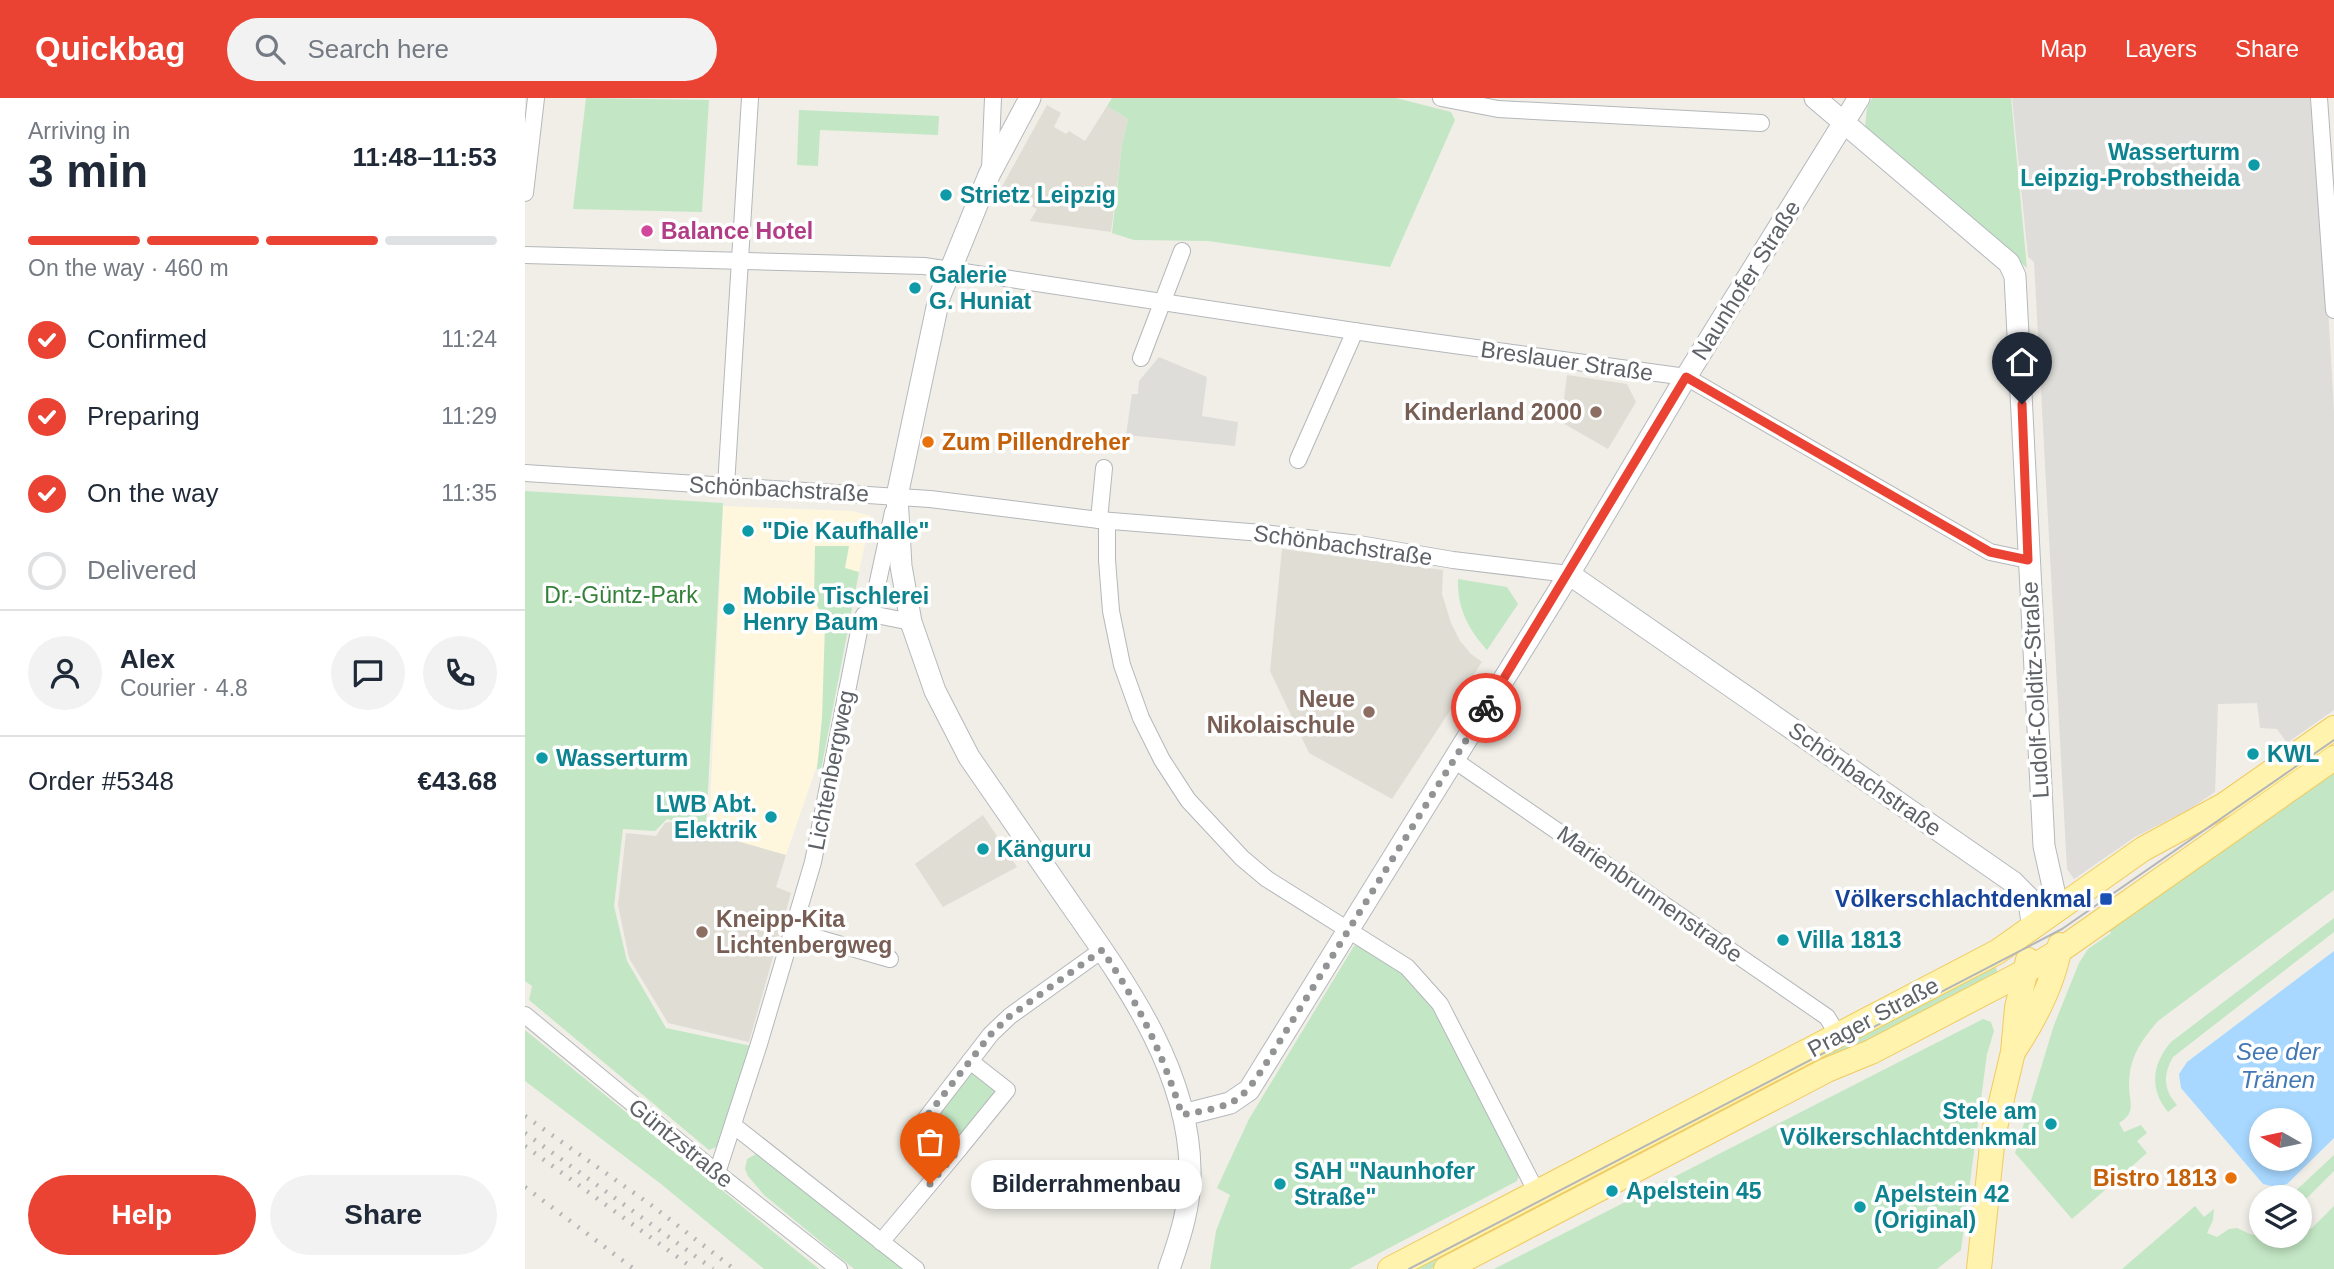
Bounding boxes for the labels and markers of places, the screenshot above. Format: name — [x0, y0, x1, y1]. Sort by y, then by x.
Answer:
place label: Wasserturm Leipzig-Probstheida — [2020, 139, 2240, 191]
marker: Wasserturm Leipzig-Probstheida — [2246, 157, 2262, 173]
place label: Strietz Leipzig — [960, 182, 1116, 208]
marker: Strietz Leipzig — [938, 187, 954, 203]
place label: Balance Hotel — [661, 218, 813, 244]
marker: Balance Hotel — [639, 223, 655, 239]
place label: Galerie G. Huniat — [929, 262, 1032, 314]
marker: Galerie G. Huniat — [907, 280, 923, 296]
pin — [1992, 332, 2052, 404]
place label: Kinderland 2000 — [1404, 399, 1582, 425]
marker: Kinderland 2000 — [1588, 404, 1604, 420]
place label: Zum Pillendreher — [942, 429, 1130, 455]
marker: Zum Pillendreher — [920, 434, 936, 450]
place label: "Die Kaufhalle" — [762, 518, 930, 544]
marker: "Die Kaufhalle" — [740, 523, 756, 539]
place label: Mobile Tischlerei Henry Baum — [743, 583, 929, 635]
marker: Mobile Tischlerei Henry Baum — [721, 601, 737, 617]
place label: Neue Nikolaischule — [1207, 686, 1355, 738]
marker: Neue Nikolaischule — [1361, 704, 1377, 720]
place label: KWL — [2267, 741, 2319, 767]
place label: Wasserturm — [556, 745, 688, 771]
marker: KWL — [2245, 746, 2261, 762]
marker: Wasserturm — [534, 750, 550, 766]
place label: LWB Abt. Elektrik — [656, 791, 757, 843]
marker: LWB Abt. Elektrik — [763, 809, 779, 825]
place label: Känguru — [997, 836, 1092, 862]
marker: Känguru — [975, 841, 991, 857]
place label: Völkerschlachtdenkmal — [1835, 886, 2092, 912]
marker: Völkerschlachtdenkmal — [2098, 891, 2114, 907]
place label: Kneipp-Kita Lichtenbergweg — [716, 906, 892, 958]
marker: Kneipp-Kita Lichtenbergweg — [694, 924, 710, 940]
place label: Villa 1813 — [1797, 927, 1901, 953]
marker: Villa 1813 — [1775, 932, 1791, 948]
place label: Stele am Völkerschlachtdenkmal — [1780, 1098, 2037, 1150]
pin — [900, 1112, 960, 1184]
marker: Stele am Völkerschlachtdenkmal — [2043, 1116, 2059, 1132]
place label: SAH "Naunhofer Straße" — [1294, 1158, 1475, 1210]
callout: Bilderrahmenbau — [972, 1160, 1203, 1208]
place label: Bistro 1813 — [2093, 1165, 2217, 1191]
marker: Bistro 1813 — [2223, 1170, 2239, 1186]
marker: SAH "Naunhofer Straße" — [1272, 1176, 1288, 1192]
place label: Apelstein 45 — [1626, 1178, 1762, 1204]
place label: Apelstein 42 (Original) — [1874, 1181, 2010, 1233]
marker: Apelstein 45 — [1604, 1183, 1620, 1199]
marker: Apelstein 42 (Original) — [1852, 1199, 1868, 1215]

